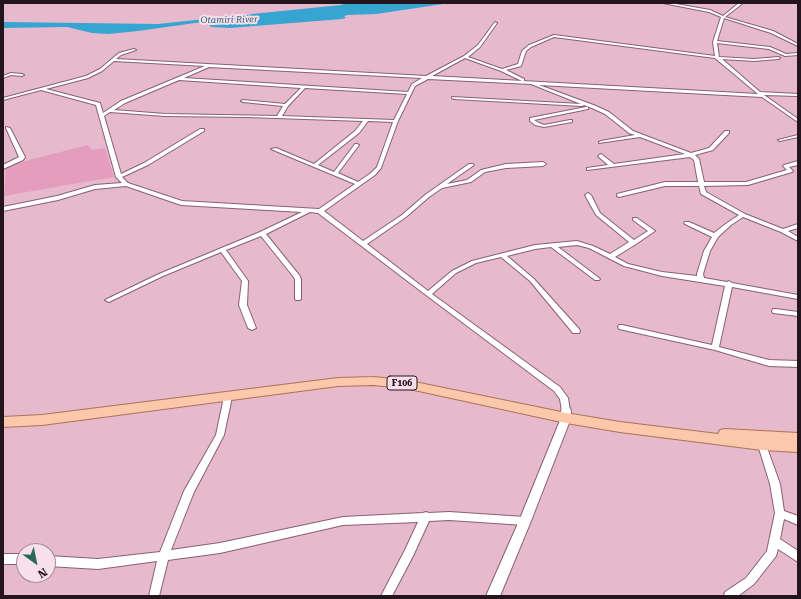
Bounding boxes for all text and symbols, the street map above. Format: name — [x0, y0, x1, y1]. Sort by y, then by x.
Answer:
water label: Otamiri River — [200, 14, 258, 26]
road number: F106 — [387, 376, 417, 390]
north arrow — [16, 543, 56, 583]
text: N — [35, 565, 49, 580]

